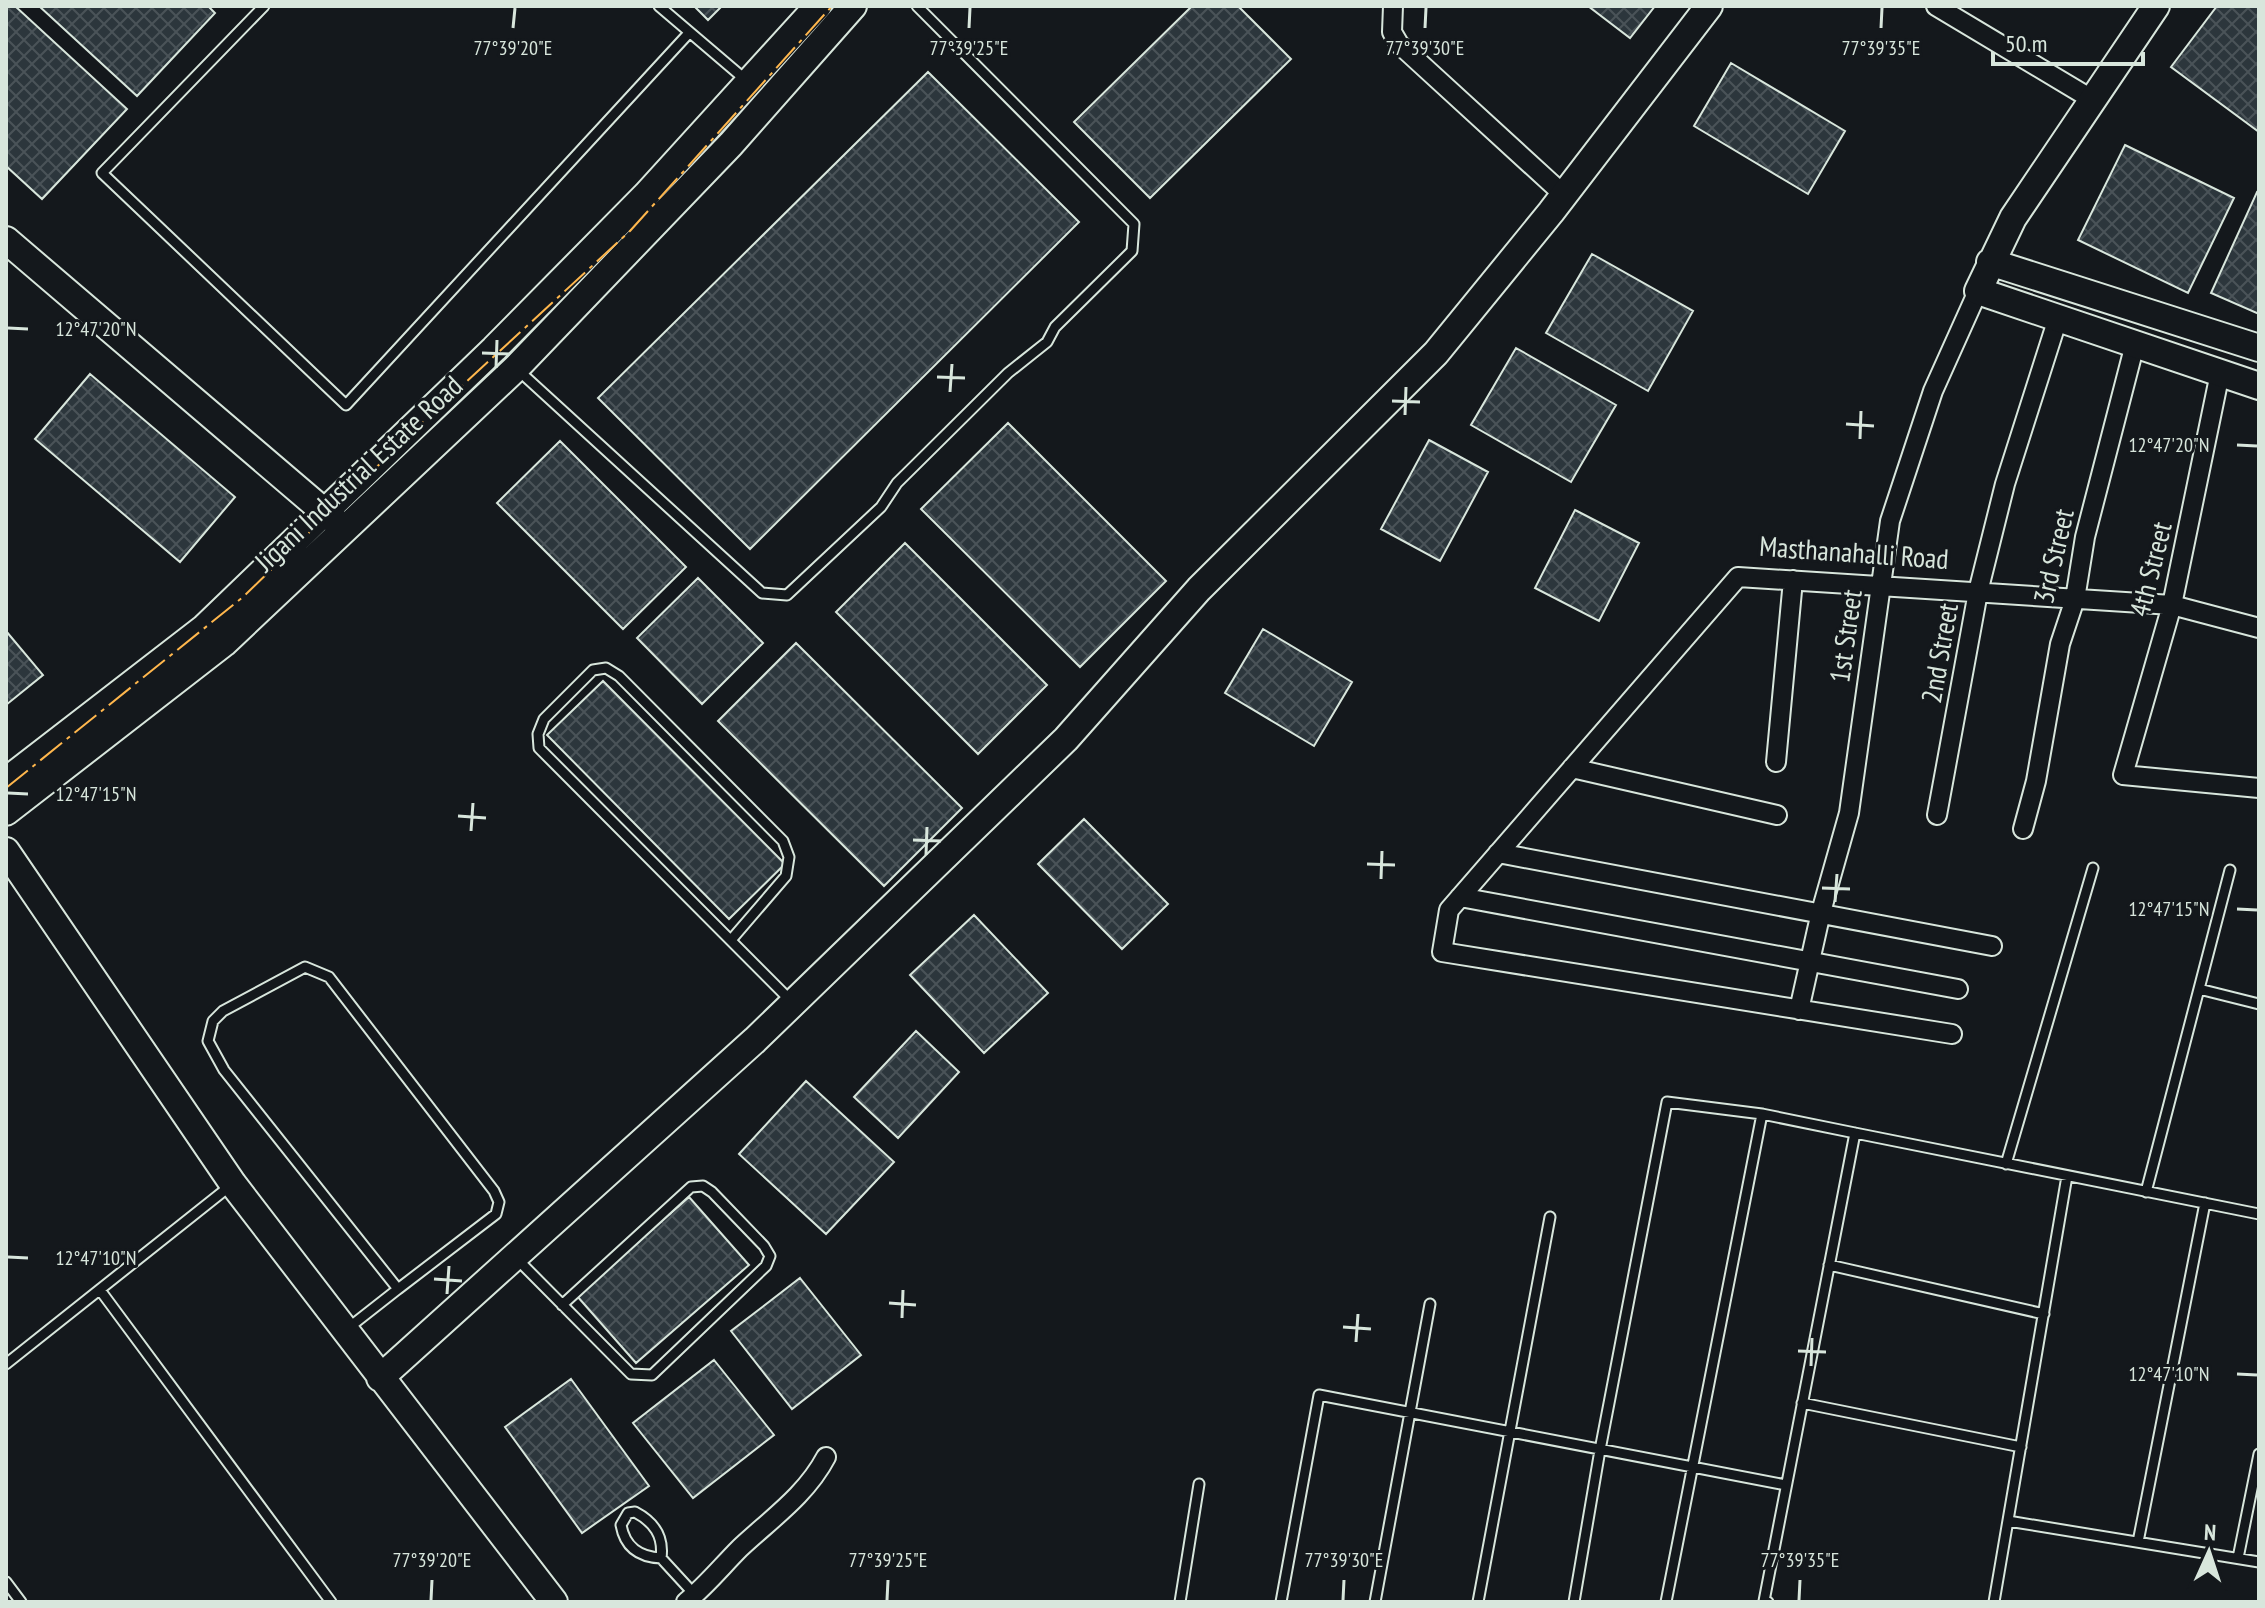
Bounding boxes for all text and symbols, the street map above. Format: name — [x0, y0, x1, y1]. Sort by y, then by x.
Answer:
scale bar — [1993, 16, 2143, 66]
text: 50 m — [2005, 28, 2047, 59]
text: 77°39'20"E — [474, 35, 552, 61]
text: 77°39'25"E — [930, 35, 1008, 61]
text: 77°39'30"E — [1386, 35, 1464, 61]
text: 77°39'35"E — [1842, 35, 1920, 61]
text: 12°47'20"N — [56, 316, 136, 342]
street label: Jigani Industrial Estate Road — [245, 367, 470, 580]
text: 12°47'20"N — [2129, 432, 2209, 458]
street label: 3rd Street — [2024, 505, 2082, 607]
street label: 4th Street — [2120, 517, 2180, 620]
street label: Masthanahalli Road — [1758, 527, 1950, 577]
street label: 1st Street — [1820, 587, 1870, 685]
street label: 2nd Street — [1912, 600, 1966, 706]
text: 12°47'15"N — [56, 781, 136, 807]
text: 12°47'15"N — [2129, 896, 2209, 922]
text: 12°47'10"N — [56, 1245, 136, 1271]
text: 12°47'10"N — [2129, 1361, 2209, 1387]
north arrow — [2169, 1512, 2249, 1592]
text: N — [2203, 1518, 2217, 1546]
text: 77°39'20"E — [393, 1547, 471, 1573]
text: 77°39'25"E — [849, 1547, 927, 1573]
text: 77°39'30"E — [1305, 1547, 1383, 1573]
text: 77°39'35"E — [1761, 1547, 1839, 1573]

